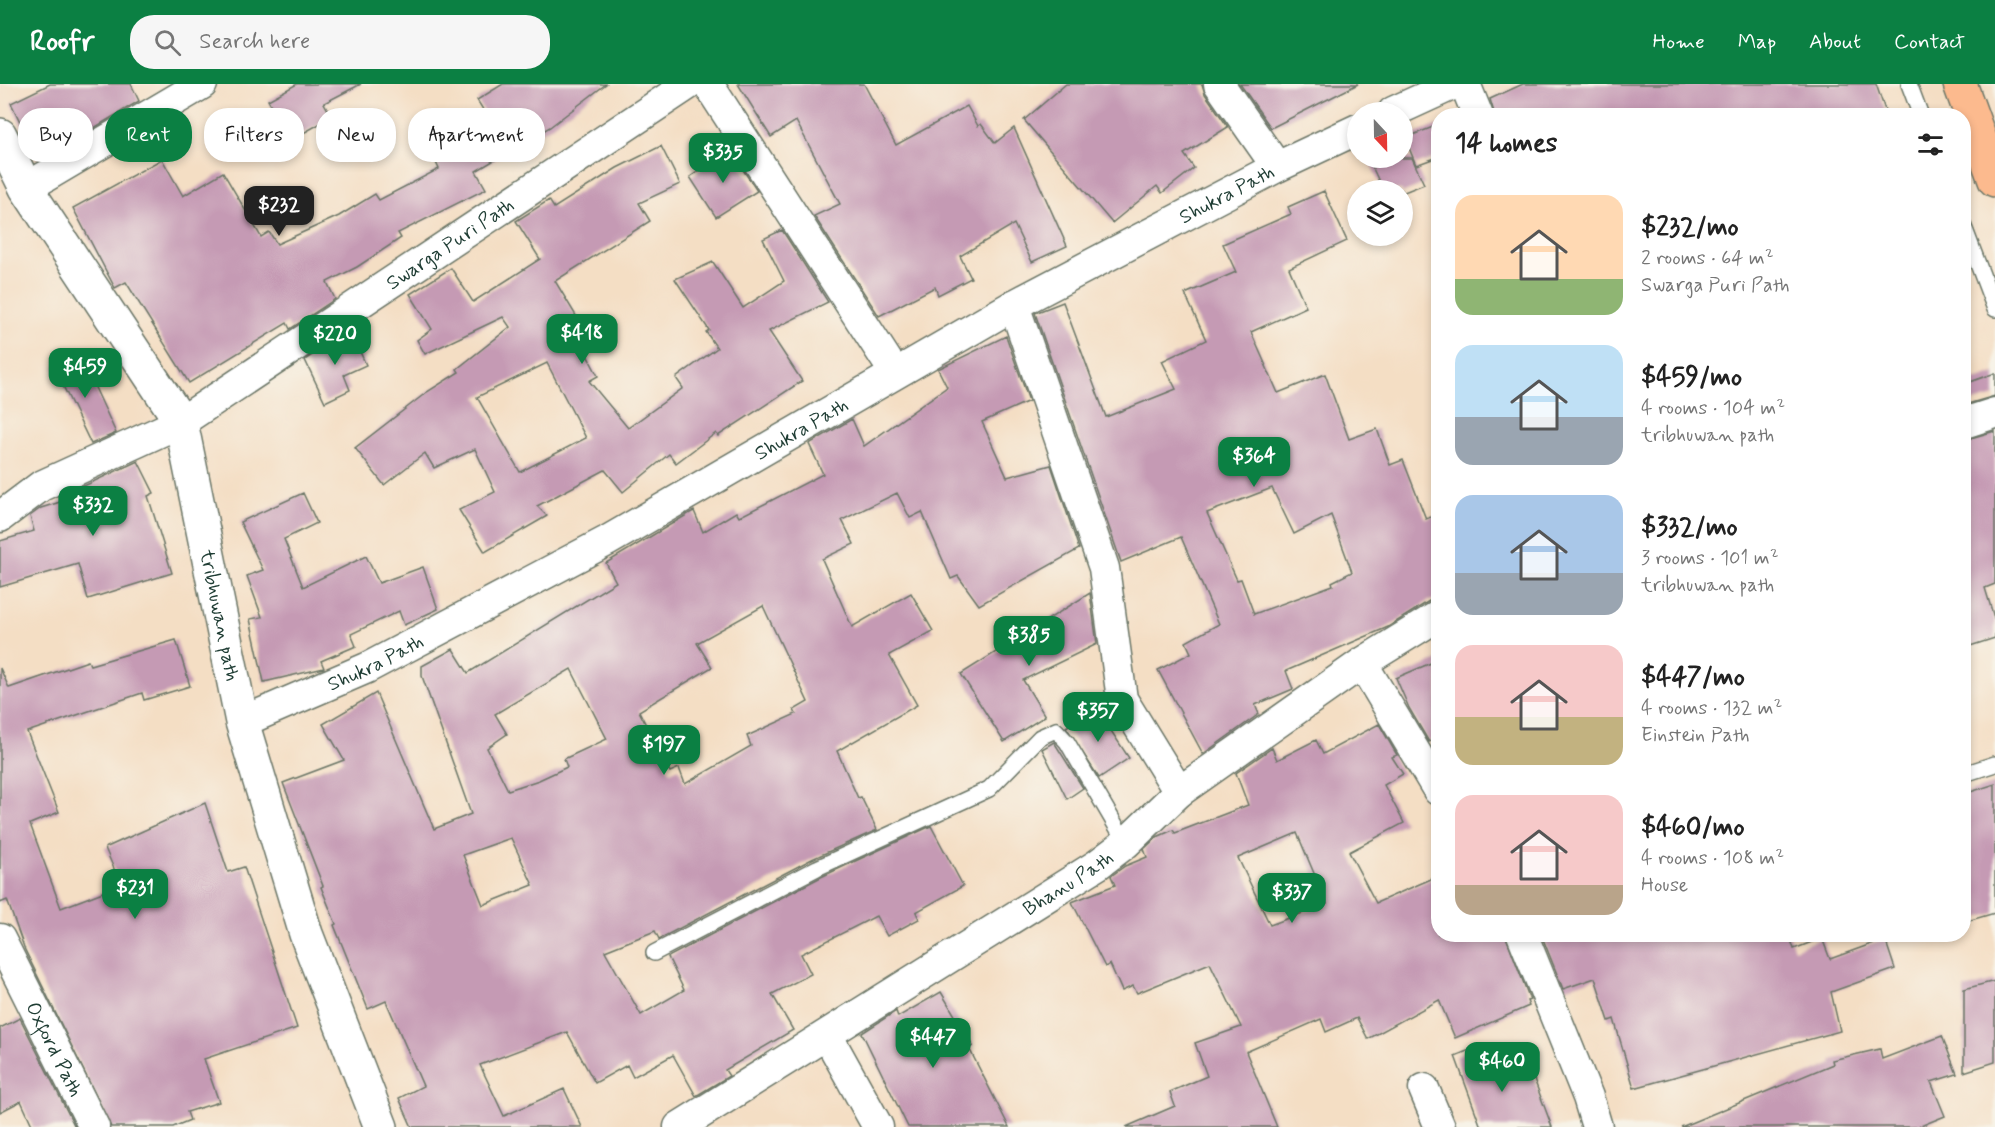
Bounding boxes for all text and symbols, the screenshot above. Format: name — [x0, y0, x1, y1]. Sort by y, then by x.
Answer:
search box — [130, 15, 550, 69]
text: Roofr — [30, 24, 94, 61]
icon: search — [151, 26, 184, 59]
text: Search here — [199, 28, 310, 56]
text: Home — [1653, 28, 1705, 56]
text: Map — [1738, 28, 1776, 56]
text: About — [1809, 28, 1861, 56]
text: Contact — [1894, 28, 1965, 56]
north arrow — [1347, 102, 1413, 168]
map controls — [1347, 102, 1413, 246]
chip: Buy — [18, 108, 93, 162]
chip: Rent — [105, 108, 192, 162]
chip: Filters — [204, 108, 304, 162]
chip: New — [316, 108, 396, 162]
chip: Apartment — [408, 108, 545, 162]
text: 14 homes — [1455, 127, 1557, 161]
icon: filters — [1914, 128, 1947, 161]
pin: $335 — [687, 133, 759, 184]
text: $335 — [703, 139, 743, 166]
street label: Shukra Path — [1175, 159, 1279, 231]
button: layers — [1347, 180, 1413, 246]
pin: $232 — [243, 186, 315, 237]
text: $232 — [258, 192, 300, 219]
street label: Swarga Puri Path — [381, 192, 520, 297]
text: $232/mo — [1641, 211, 1739, 245]
icon: home — [1503, 219, 1575, 291]
text: 2 rooms · 64 m² — [1641, 245, 1774, 272]
text: Swarga Puri Path — [1641, 272, 1790, 299]
pin: $418 — [546, 314, 618, 365]
pin: $220 — [299, 315, 371, 366]
text: $418 — [561, 320, 603, 347]
text: $220 — [313, 321, 357, 348]
pin: $459 — [49, 348, 121, 399]
text: $459 — [63, 354, 107, 381]
text: $459/mo — [1641, 361, 1742, 395]
icon: home — [1503, 369, 1575, 441]
street label: Shukra Path — [750, 392, 853, 468]
text: 4 rooms · 104 m² — [1641, 395, 1785, 422]
text: tribhuwan path — [1641, 422, 1774, 449]
pin: $364 — [1218, 437, 1290, 488]
text: $364 — [1232, 443, 1276, 470]
pin: $332 — [57, 486, 129, 537]
text: $332 — [72, 492, 114, 519]
text: $332/mo — [1641, 511, 1738, 545]
icon: home — [1503, 519, 1575, 591]
text: 3 rooms · 101 m² — [1641, 545, 1779, 572]
street label: tribhuwan path — [192, 547, 245, 684]
text: tribhuwan path — [1641, 572, 1774, 599]
pin: $385 — [993, 616, 1065, 667]
text: $385 — [1008, 622, 1050, 649]
street label: Shukra Path — [324, 629, 429, 698]
text: $447/mo — [1641, 661, 1745, 695]
icon: home — [1503, 669, 1575, 741]
pin: $357 — [1062, 692, 1134, 743]
text: 4 rooms · 132 m² — [1641, 695, 1782, 722]
text: $357 — [1077, 698, 1119, 725]
text: Einstein Path — [1641, 722, 1750, 749]
pin: $197 — [628, 725, 700, 776]
text: $197 — [642, 731, 686, 758]
text: $460/mo — [1641, 811, 1745, 845]
icon: home — [1503, 819, 1575, 891]
street label: Bhanu Path — [1018, 845, 1119, 923]
text: 4 rooms · 108 m² — [1641, 845, 1784, 872]
pin: $231 — [99, 869, 171, 920]
text: House — [1641, 872, 1688, 899]
pin: $337 — [1256, 873, 1328, 924]
text: $231 — [116, 875, 154, 902]
text: $337 — [1272, 879, 1312, 906]
street label: Oxford Path — [19, 998, 89, 1102]
pin: $447 — [897, 1018, 969, 1069]
text: $447 — [910, 1024, 956, 1051]
pin: $460 — [1466, 1042, 1538, 1093]
text: $460 — [1479, 1048, 1525, 1075]

